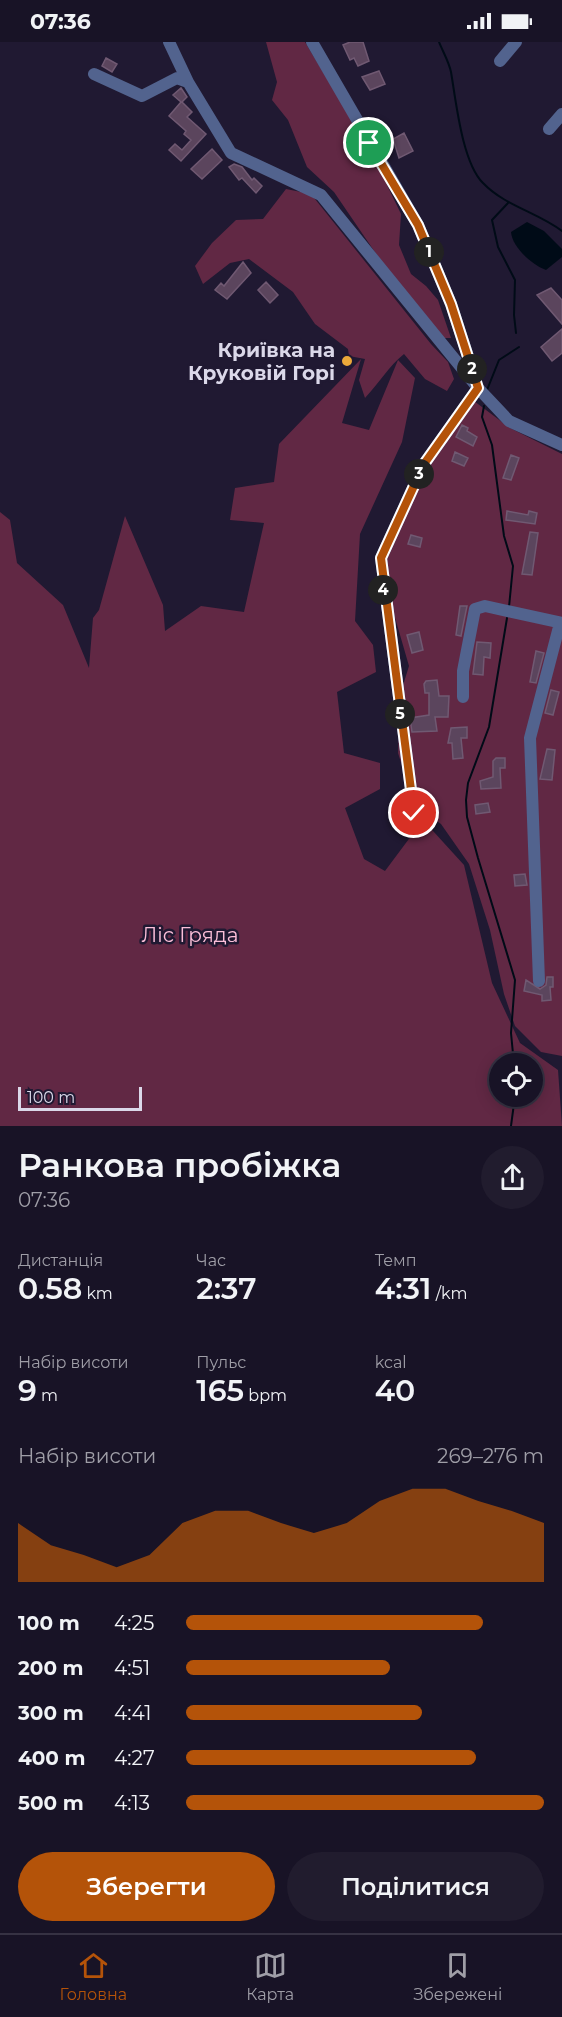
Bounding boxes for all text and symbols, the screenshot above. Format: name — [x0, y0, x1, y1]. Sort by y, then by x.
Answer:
text: 07:36 — [30, 8, 91, 35]
pin — [343, 117, 394, 168]
icon: arrive — [352, 126, 385, 159]
pin: 1 — [414, 237, 444, 267]
text: 1 — [426, 242, 432, 261]
place label: Криївка на Круковій Горі — [188, 338, 335, 385]
marker: Криївка на Круковій Горі — [340, 354, 354, 368]
pin: 2 — [457, 354, 487, 384]
text: 2 — [467, 359, 477, 378]
pin: 3 — [404, 459, 434, 489]
text: 3 — [414, 464, 424, 483]
pin: 4 — [368, 575, 398, 605]
text: 4 — [377, 580, 389, 599]
pin: 5 — [385, 699, 415, 729]
text: 5 — [395, 704, 405, 723]
pin — [388, 787, 439, 838]
icon: check — [397, 796, 430, 829]
park label: Ліс Гряда — [142, 923, 238, 947]
map controls — [489, 1053, 543, 1107]
button: locate — [489, 1053, 543, 1107]
scale bar — [18, 1084, 142, 1112]
text: 100 m — [27, 1088, 75, 1107]
text: Ранкова пробіжка — [18, 1145, 341, 1185]
button: share — [481, 1146, 544, 1209]
text: 07:36 — [18, 1188, 70, 1212]
text: Дистанція — [18, 1251, 103, 1270]
text: Час — [196, 1251, 226, 1270]
text: Темп — [375, 1251, 417, 1270]
text: 0.58 — [18, 1270, 82, 1307]
text: 2:37 — [196, 1270, 257, 1307]
text: 4:31 — [375, 1270, 431, 1307]
text: km — [82, 1284, 113, 1303]
text: /km — [431, 1284, 468, 1303]
text: Набір висоти — [18, 1353, 129, 1372]
text: Пульс — [196, 1353, 246, 1372]
text: kcal — [375, 1353, 407, 1372]
text: 9 — [18, 1372, 37, 1409]
text: 165 — [196, 1372, 244, 1409]
text: 40 — [375, 1372, 415, 1409]
text: m — [37, 1386, 58, 1405]
text: bpm — [244, 1386, 287, 1405]
text: Набір висоти — [18, 1444, 156, 1468]
text: 269–276 m — [437, 1444, 544, 1468]
text: 100 m — [18, 1611, 80, 1635]
text: 4:25 — [114, 1611, 154, 1635]
text: 200 m — [18, 1656, 84, 1680]
text: 4:51 — [114, 1656, 150, 1680]
text: 300 m — [18, 1701, 84, 1725]
text: 4:41 — [114, 1701, 152, 1725]
text: 400 m — [18, 1746, 86, 1770]
text: 4:27 — [114, 1746, 155, 1770]
text: 500 m — [18, 1791, 84, 1815]
text: 4:13 — [114, 1791, 150, 1815]
button: Зберегти — [18, 1852, 275, 1921]
button: Поділитися — [287, 1852, 544, 1921]
tab: Головна — [60, 1949, 127, 2004]
tab: Карта — [246, 1949, 294, 2004]
tab: Збережені — [413, 1949, 502, 2004]

